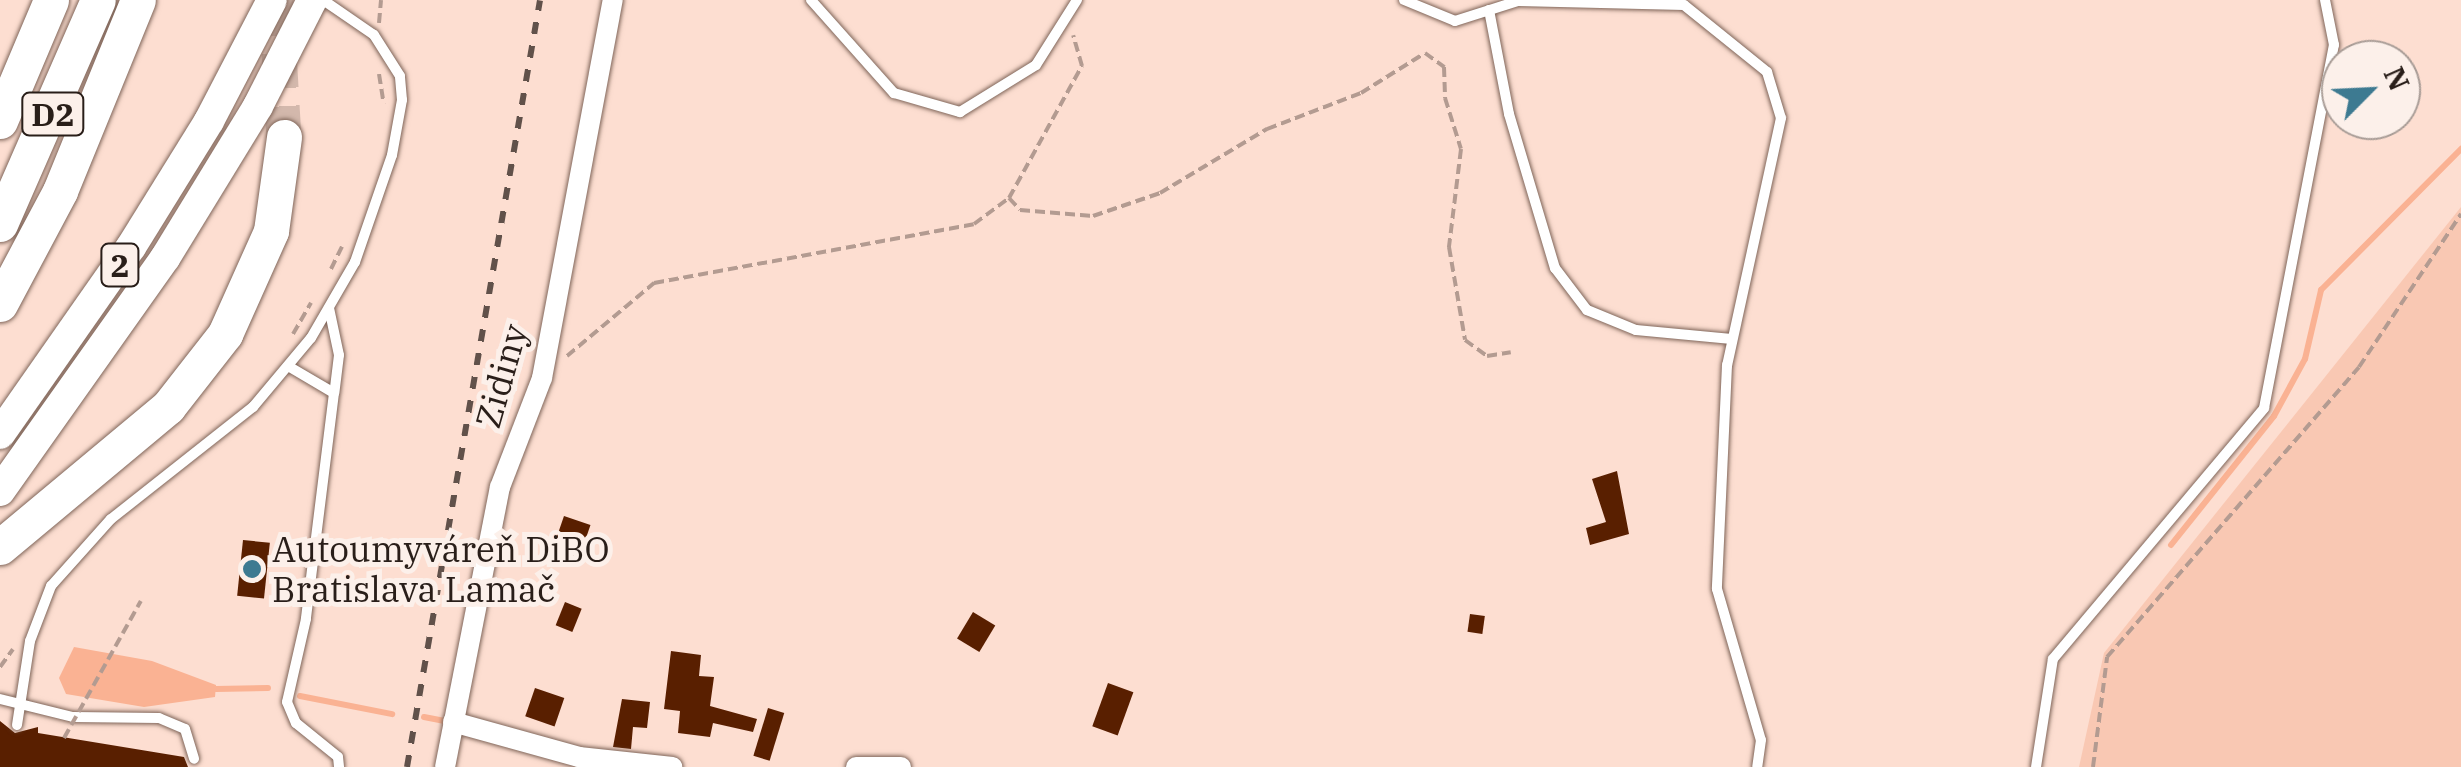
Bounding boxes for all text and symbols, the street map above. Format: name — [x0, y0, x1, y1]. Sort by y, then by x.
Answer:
north arrow — [2321, 40, 2421, 140]
text: N — [2376, 61, 2418, 96]
road number: D2 — [20, 87, 86, 141]
road number: 2 — [100, 238, 140, 292]
street label: Zidiny — [466, 319, 536, 433]
place label: Autoumyváreň DiBO Bratislava Lamač — [272, 528, 610, 610]
marker: Autoumyváreň DiBO Bratislava Lamač — [241, 558, 263, 580]

